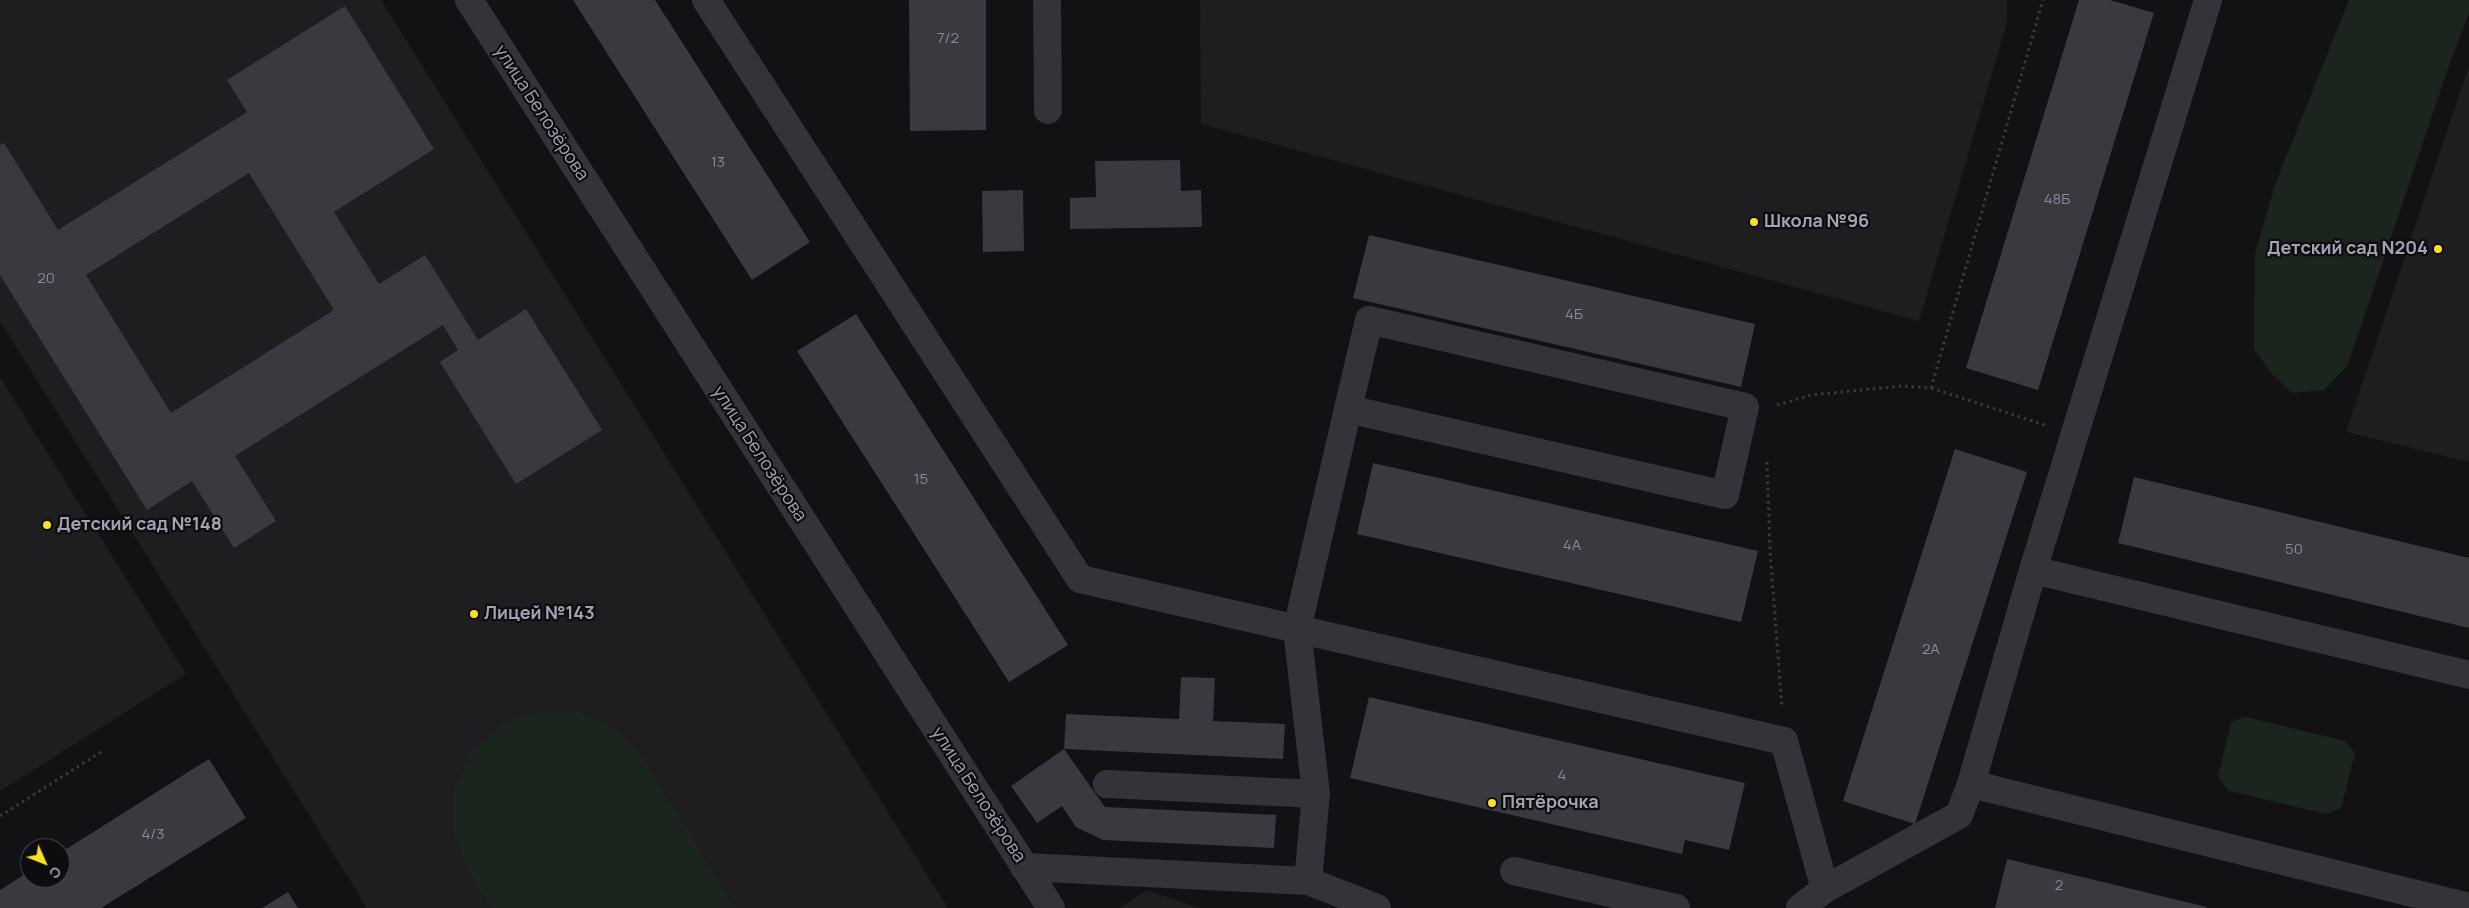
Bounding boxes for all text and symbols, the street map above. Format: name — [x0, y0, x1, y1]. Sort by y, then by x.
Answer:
house number: 7/2 — [937, 30, 959, 48]
street label: улица Белозёрова — [489, 41, 593, 185]
house number: 13 — [711, 154, 725, 172]
house number: 48Б — [2044, 191, 2070, 209]
place label: Школа №96 — [1764, 211, 1869, 233]
marker: Школа №96 — [1748, 216, 1760, 228]
place label: Детский сад N204 — [2267, 238, 2428, 260]
marker: Детский сад N204 — [2432, 243, 2444, 255]
house number: 20 — [37, 270, 55, 288]
house number: 4Б — [1565, 306, 1583, 324]
street label: улица Белозёрова — [707, 382, 811, 526]
house number: 15 — [914, 471, 928, 489]
place label: Детский сад №148 — [57, 514, 222, 536]
marker: Детский сад №148 — [41, 519, 53, 531]
house number: 4А — [1563, 537, 1581, 555]
house number: 50 — [2285, 541, 2303, 559]
place label: Лицей №143 — [484, 603, 595, 625]
marker: Лицей №143 — [468, 608, 480, 620]
house number: 2А — [1922, 641, 1940, 659]
street label: улица Белозёрова — [926, 723, 1030, 867]
house number: 4 — [1558, 767, 1566, 785]
place label: Пятёрочка — [1502, 792, 1599, 814]
marker: Пятёрочка — [1486, 797, 1498, 809]
house number: 4/3 — [142, 826, 164, 844]
north arrow — [20, 838, 70, 888]
text: С — [45, 863, 66, 883]
house number: 2 — [2055, 877, 2063, 895]

